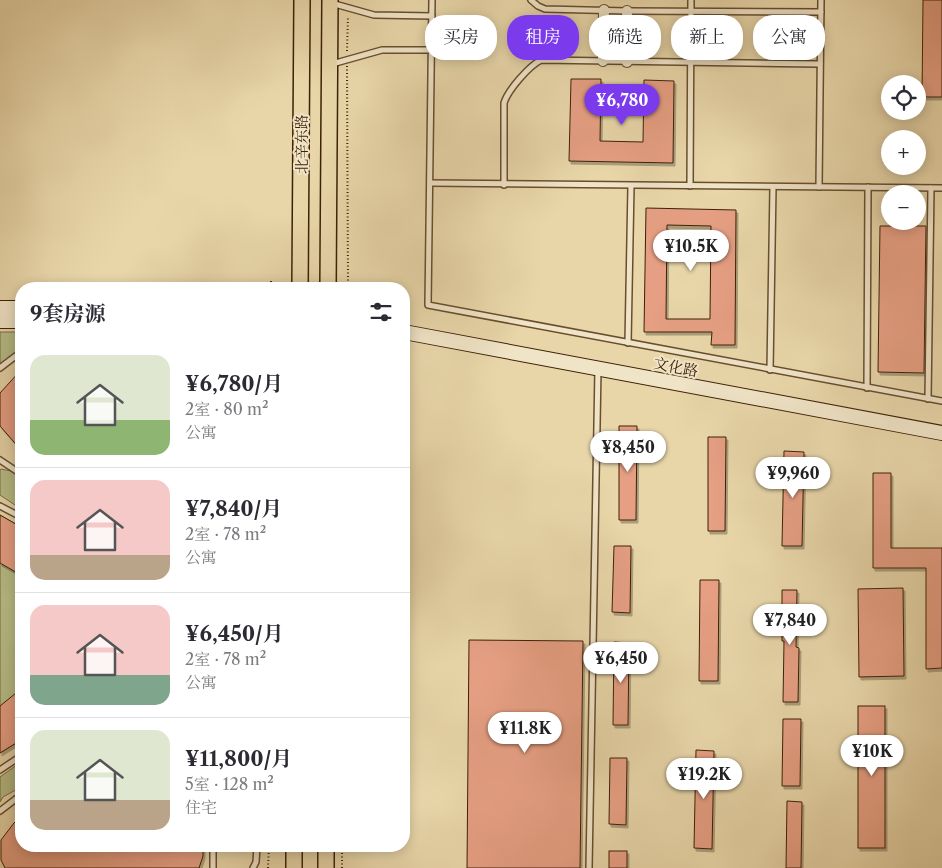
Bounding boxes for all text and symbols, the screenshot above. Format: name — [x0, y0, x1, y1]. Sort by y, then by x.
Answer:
chip: 买房 — [425, 15, 497, 60]
chip: 租房 — [507, 15, 579, 60]
chip: 筛选 — [589, 15, 661, 60]
chip: 新上 — [671, 15, 743, 60]
chip: 公寓 — [753, 15, 825, 60]
map controls — [881, 75, 926, 230]
button: locate — [881, 75, 926, 120]
pin: ¥6,780 — [581, 84, 663, 126]
text: ¥6,780 — [595, 90, 649, 110]
street label: 北辛东路 — [292, 114, 311, 174]
button: + — [881, 130, 926, 175]
button: − — [881, 185, 926, 230]
pin: ¥10.5K — [650, 230, 732, 272]
text: ¥10.5K — [664, 236, 718, 256]
icon: filters — [367, 298, 395, 326]
text: 9套房源 — [30, 301, 106, 326]
street label: 文化路 — [652, 353, 700, 381]
text: ¥6,780/月 — [185, 371, 283, 396]
icon: home — [70, 375, 130, 435]
text: 2室 · 80 m² — [185, 399, 269, 419]
text: 公寓 — [185, 422, 217, 442]
pin: ¥8,450 — [587, 430, 669, 473]
text: ¥8,450 — [601, 437, 655, 457]
pin: ¥9,960 — [752, 456, 834, 499]
text: ¥9,960 — [766, 463, 820, 483]
text: ¥7,840/月 — [185, 496, 282, 521]
icon: home — [70, 500, 130, 560]
text: 2室 · 78 m² — [185, 524, 266, 544]
text: 公寓 — [185, 547, 217, 567]
pin: ¥7,840 — [749, 604, 831, 646]
text: ¥7,840 — [764, 610, 816, 630]
text: ¥6,450/月 — [185, 621, 284, 646]
icon: home — [70, 625, 130, 685]
pin: ¥6,450 — [580, 642, 662, 684]
text: ¥6,450 — [594, 648, 648, 668]
text: 2室 · 78 m² — [185, 649, 266, 669]
text: 公寓 — [185, 672, 217, 692]
pin: ¥11.8K — [484, 712, 566, 754]
text: ¥11.8K — [499, 718, 551, 738]
pin: ¥10K — [842, 734, 902, 777]
text: ¥10K — [852, 741, 893, 761]
text: ¥11,800/月 — [185, 746, 292, 771]
icon: home — [70, 750, 130, 810]
pin: ¥19.2K — [663, 758, 745, 800]
text: ¥19.2K — [677, 764, 731, 784]
text: 5室 · 128 m² — [185, 774, 274, 794]
text: 住宅 — [185, 797, 217, 817]

